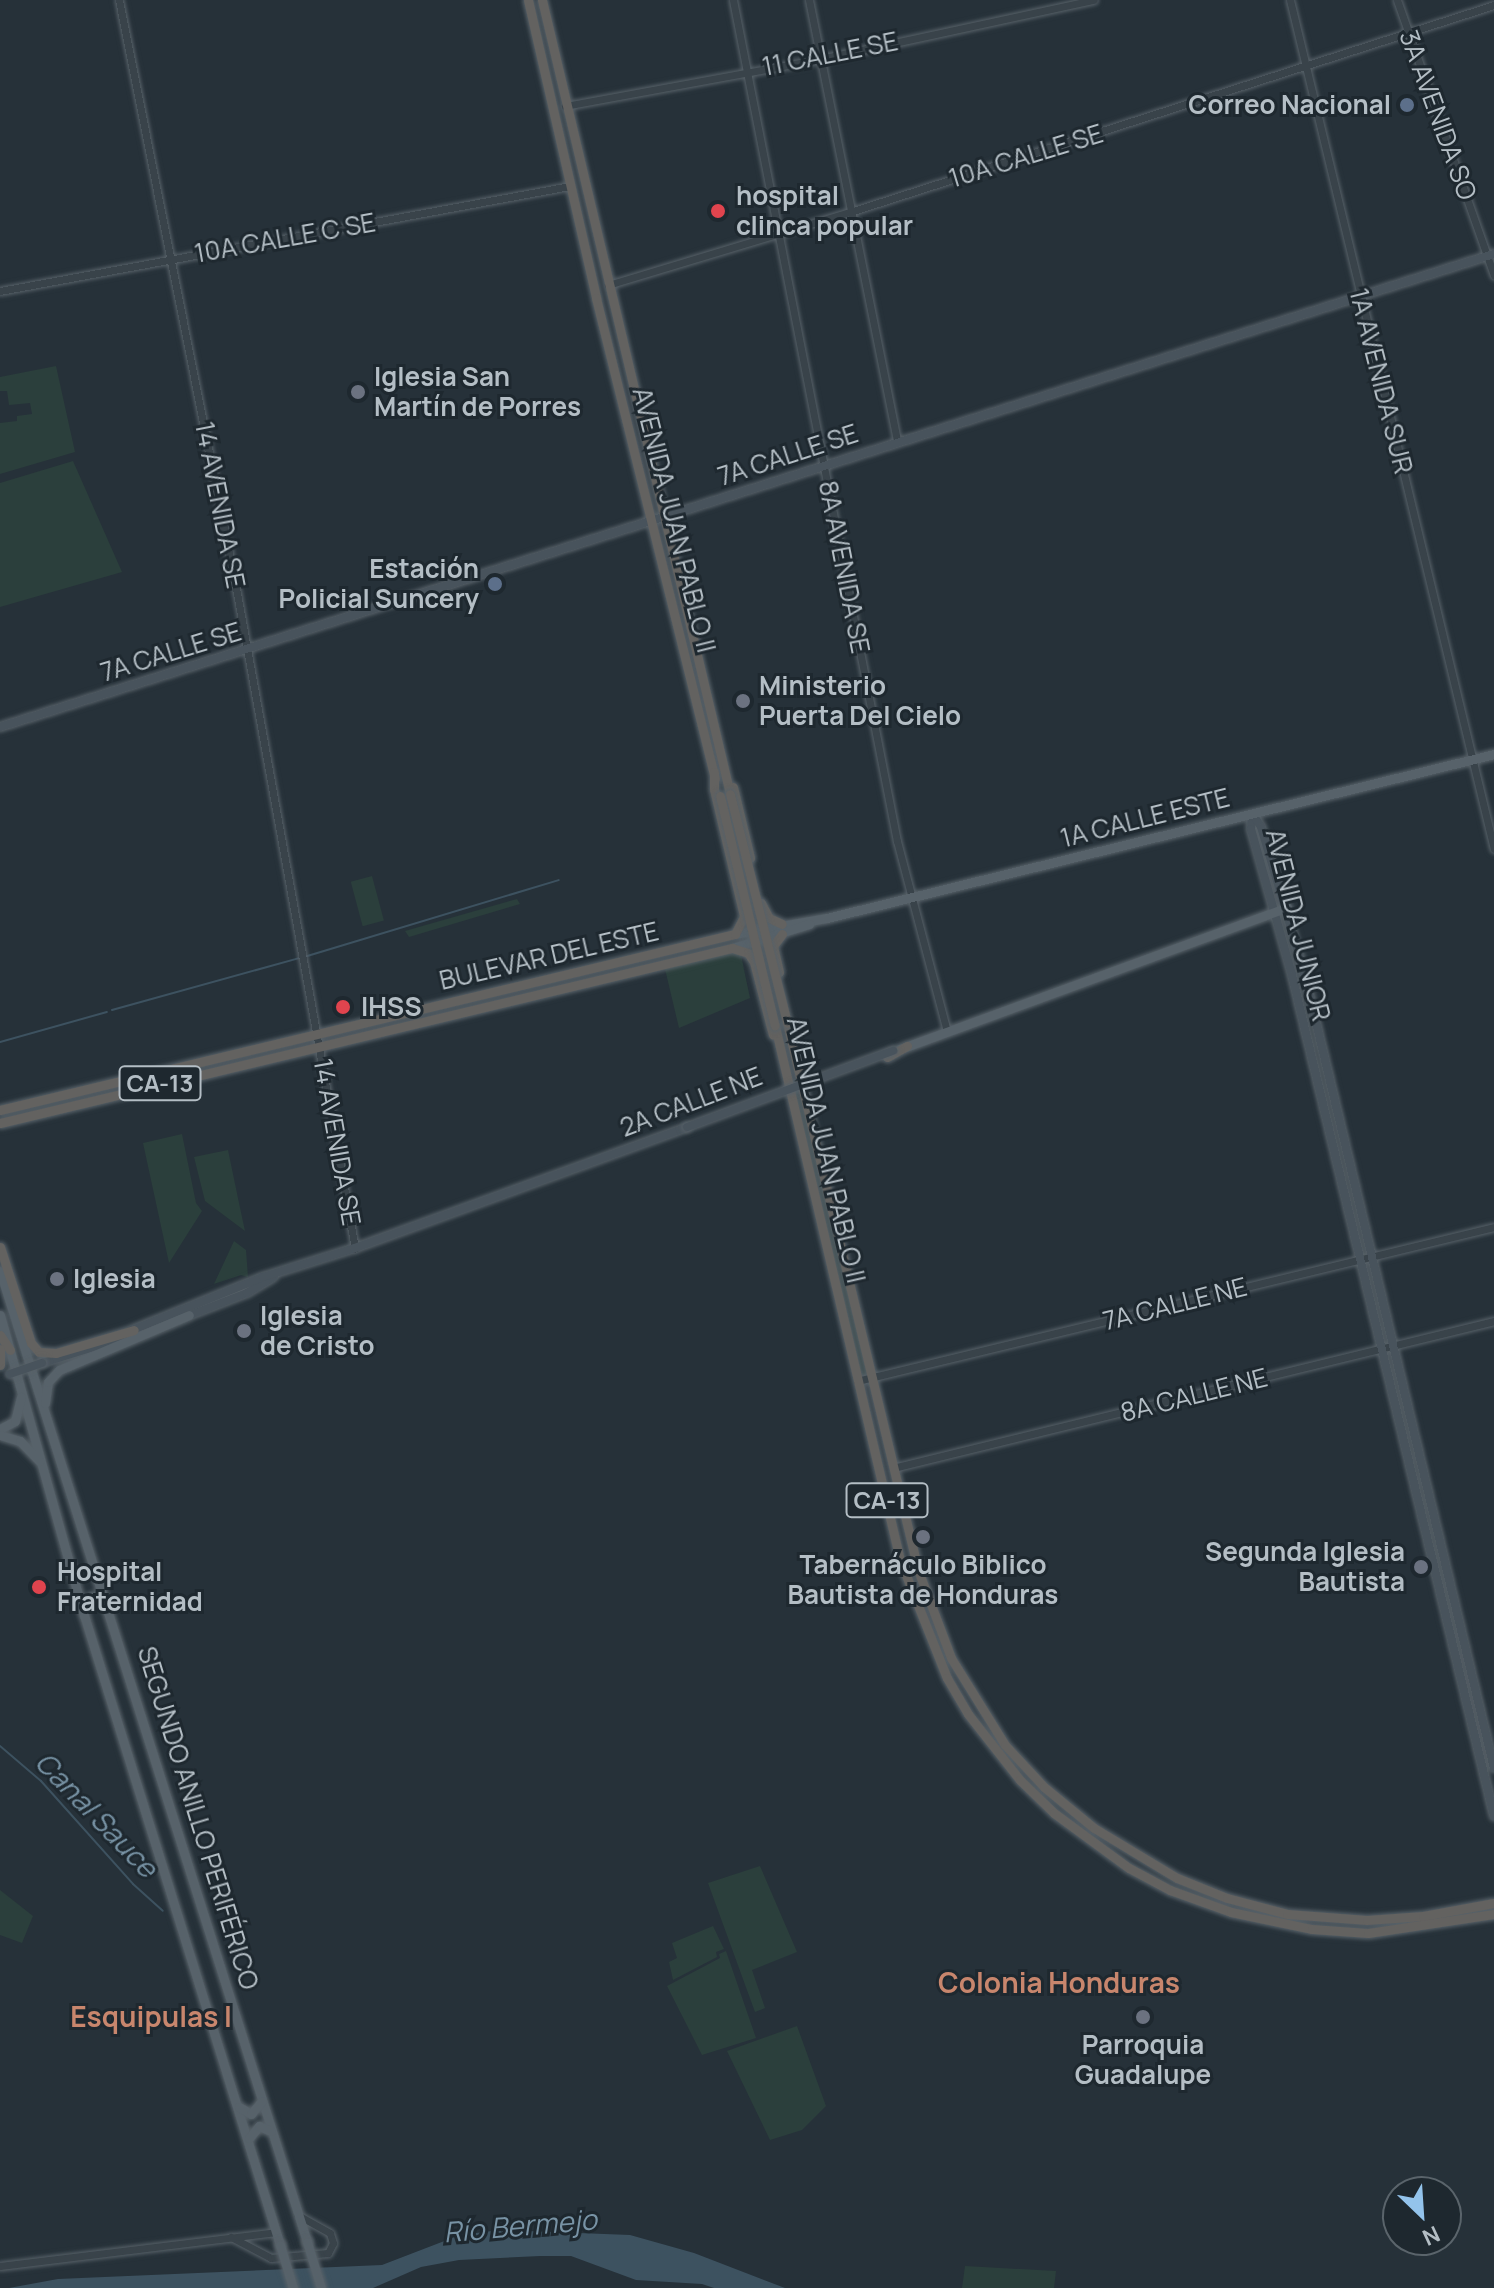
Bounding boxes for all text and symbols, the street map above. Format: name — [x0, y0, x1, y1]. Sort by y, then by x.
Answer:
street label: 11 CALLE SE — [760, 26, 900, 82]
street label: 3A AVENIDA SO — [1393, 26, 1483, 204]
place label: Correo Nacional — [1188, 89, 1391, 121]
marker: Correo Nacional — [1398, 96, 1416, 114]
street label: 10A CALLE SE — [945, 118, 1107, 194]
place label: hospital clinca popular — [736, 180, 913, 242]
marker: hospital clinca popular — [707, 200, 729, 222]
street label: 10A CALLE C SE — [192, 207, 378, 269]
street label: 1A AVENIDA SUR — [1343, 285, 1419, 477]
place label: Iglesia San Martín de Porres — [374, 361, 581, 422]
marker: Iglesia San Martín de Porres — [349, 383, 367, 401]
street label: AVENIDA JUAN PABLO II — [626, 384, 722, 656]
street label: 7A CALLE SE — [714, 418, 862, 492]
street label: 14 AVENIDA SE — [189, 419, 251, 591]
street label: 8A AVENIDA SE — [812, 478, 876, 656]
place label: Estación Policial Suncery — [279, 553, 479, 614]
marker: Estación Policial Suncery — [486, 575, 504, 593]
street label: 7A CALLE SE — [97, 616, 245, 688]
place label: Ministerio Puerta Del Cielo — [759, 670, 961, 732]
marker: Ministerio Puerta Del Cielo — [734, 692, 752, 710]
street label: 1A CALLE ESTE — [1057, 782, 1233, 854]
street label: AVENIDA JUNIOR — [1259, 826, 1337, 1024]
street label: BULEVAR DEL ESTE — [436, 915, 662, 997]
place label: IHSS — [361, 991, 422, 1023]
marker: IHSS — [332, 996, 354, 1018]
street label: AVENIDA JUAN PABLO II — [780, 1014, 872, 1286]
street label: 14 AVENIDA SE — [307, 1056, 367, 1228]
street label: 2A CALLE NE — [616, 1061, 766, 1143]
road number: CA-13 — [118, 1063, 202, 1103]
place label: Iglesia — [73, 1263, 156, 1295]
marker: Iglesia — [48, 1270, 66, 1288]
street label: 7A CALLE NE — [1100, 1271, 1250, 1337]
place label: Iglesia de Cristo — [260, 1300, 374, 1362]
marker: Iglesia de Cristo — [235, 1322, 253, 1340]
street label: 8A CALLE NE — [1117, 1362, 1271, 1428]
road number: CA-13 — [845, 1480, 929, 1520]
marker: Tabernáculo Biblico Bautista de Honduras — [914, 1528, 932, 1546]
place label: Segunda Iglesia Bautista — [1205, 1536, 1405, 1598]
place label: Tabernáculo Biblico Bautista de Honduras — [788, 1549, 1058, 1610]
place label: Hospital Fraternidad — [57, 1556, 203, 1618]
marker: Segunda Iglesia Bautista — [1412, 1558, 1430, 1576]
marker: Hospital Fraternidad — [28, 1576, 50, 1598]
street label: SEGUNDO ANILLO PERIFÉRICO — [131, 1643, 265, 1993]
water label: Canal Sauce — [29, 1744, 165, 1884]
district label: Colonia Honduras — [938, 1965, 1180, 1999]
district label: Esquipulas I — [70, 1999, 232, 2033]
marker: Parroquia Guadalupe — [1134, 2008, 1152, 2026]
place label: Parroquia Guadalupe — [1075, 2029, 1211, 2090]
north arrow — [1382, 2176, 1462, 2256]
water label: Río Bermejo — [442, 2202, 598, 2248]
text: N — [1418, 2219, 1445, 2253]

